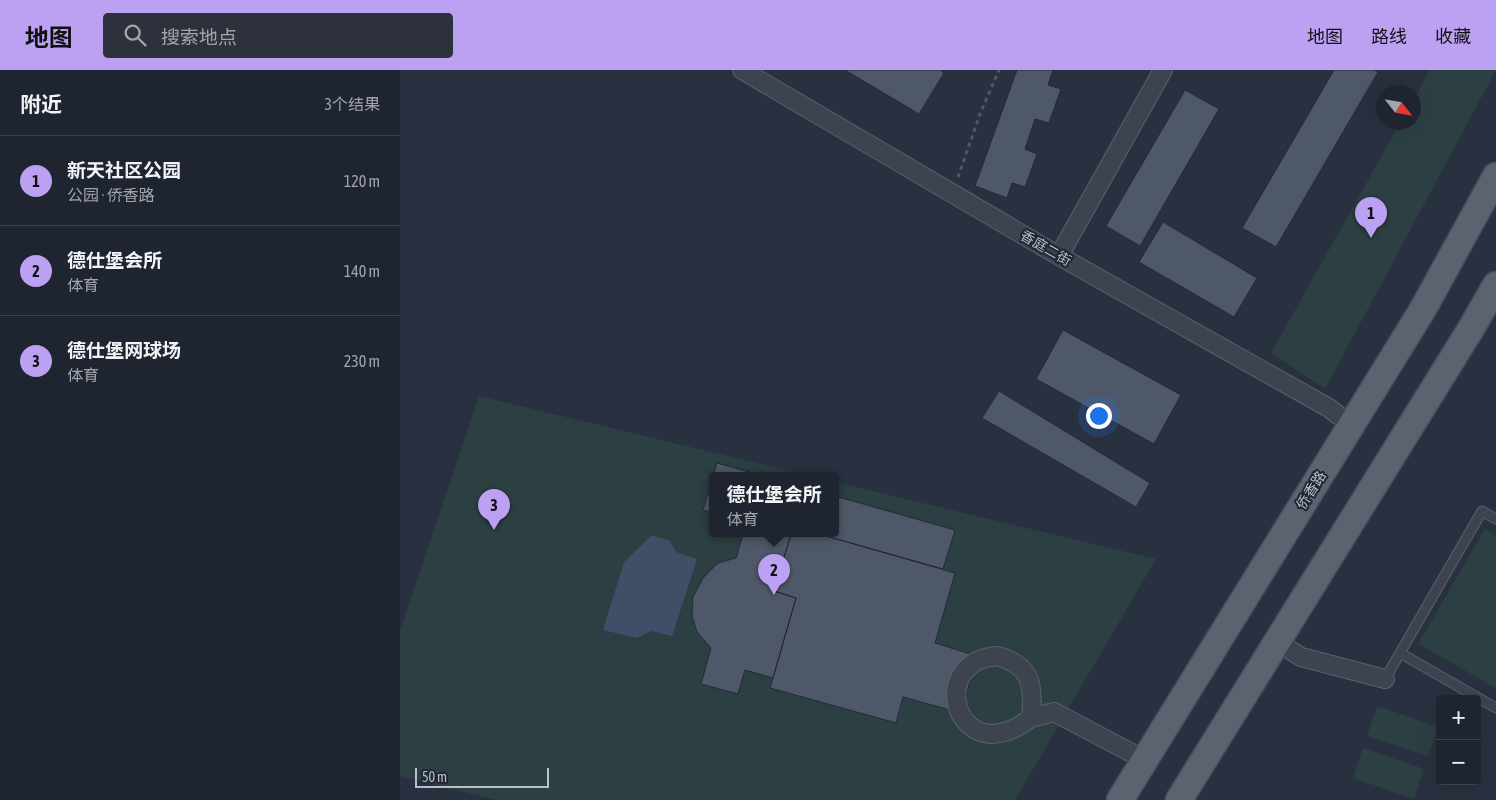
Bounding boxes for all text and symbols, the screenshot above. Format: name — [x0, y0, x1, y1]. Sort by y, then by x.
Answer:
search box — [103, 13, 453, 58]
icon: search — [121, 21, 149, 49]
text: 地图 — [25, 24, 73, 51]
text: 搜索地点 — [161, 26, 237, 48]
text: 地图 — [1307, 26, 1343, 47]
text: 路线 — [1371, 26, 1407, 47]
text: 收藏 — [1435, 26, 1471, 47]
north arrow — [1376, 85, 1421, 130]
text: 附近 — [20, 92, 62, 116]
text: 3个结果 — [324, 95, 380, 113]
text: 新天社区公园 — [67, 159, 181, 181]
text: 1 — [32, 172, 40, 190]
text: 120 m — [344, 172, 380, 190]
text: 公园 · 侨香路 — [67, 186, 155, 204]
pin: 1 — [1355, 197, 1387, 238]
street label: 香庭二街 — [1018, 227, 1074, 269]
text: 德仕堡会所 — [67, 249, 162, 271]
text: 2 — [32, 262, 40, 280]
text: 140 m — [344, 262, 380, 280]
text: 体育 — [67, 276, 99, 294]
text: 德仕堡网球场 — [67, 339, 181, 361]
text: 3 — [32, 352, 40, 370]
text: 230 m — [344, 352, 380, 370]
text: 体育 — [67, 366, 99, 384]
your location — [1086, 403, 1112, 429]
street label: 侨香路 — [1293, 468, 1329, 512]
popup — [709, 472, 839, 537]
text: 德仕堡会所 — [726, 483, 822, 505]
pin: 3 — [478, 489, 510, 530]
text: 体育 — [726, 510, 759, 528]
pin: 2 — [758, 554, 790, 595]
map controls — [1436, 695, 1481, 785]
button: + — [1436, 695, 1481, 740]
button: − — [1436, 740, 1481, 785]
scale bar — [415, 765, 549, 788]
text: 50 m — [422, 769, 447, 785]

